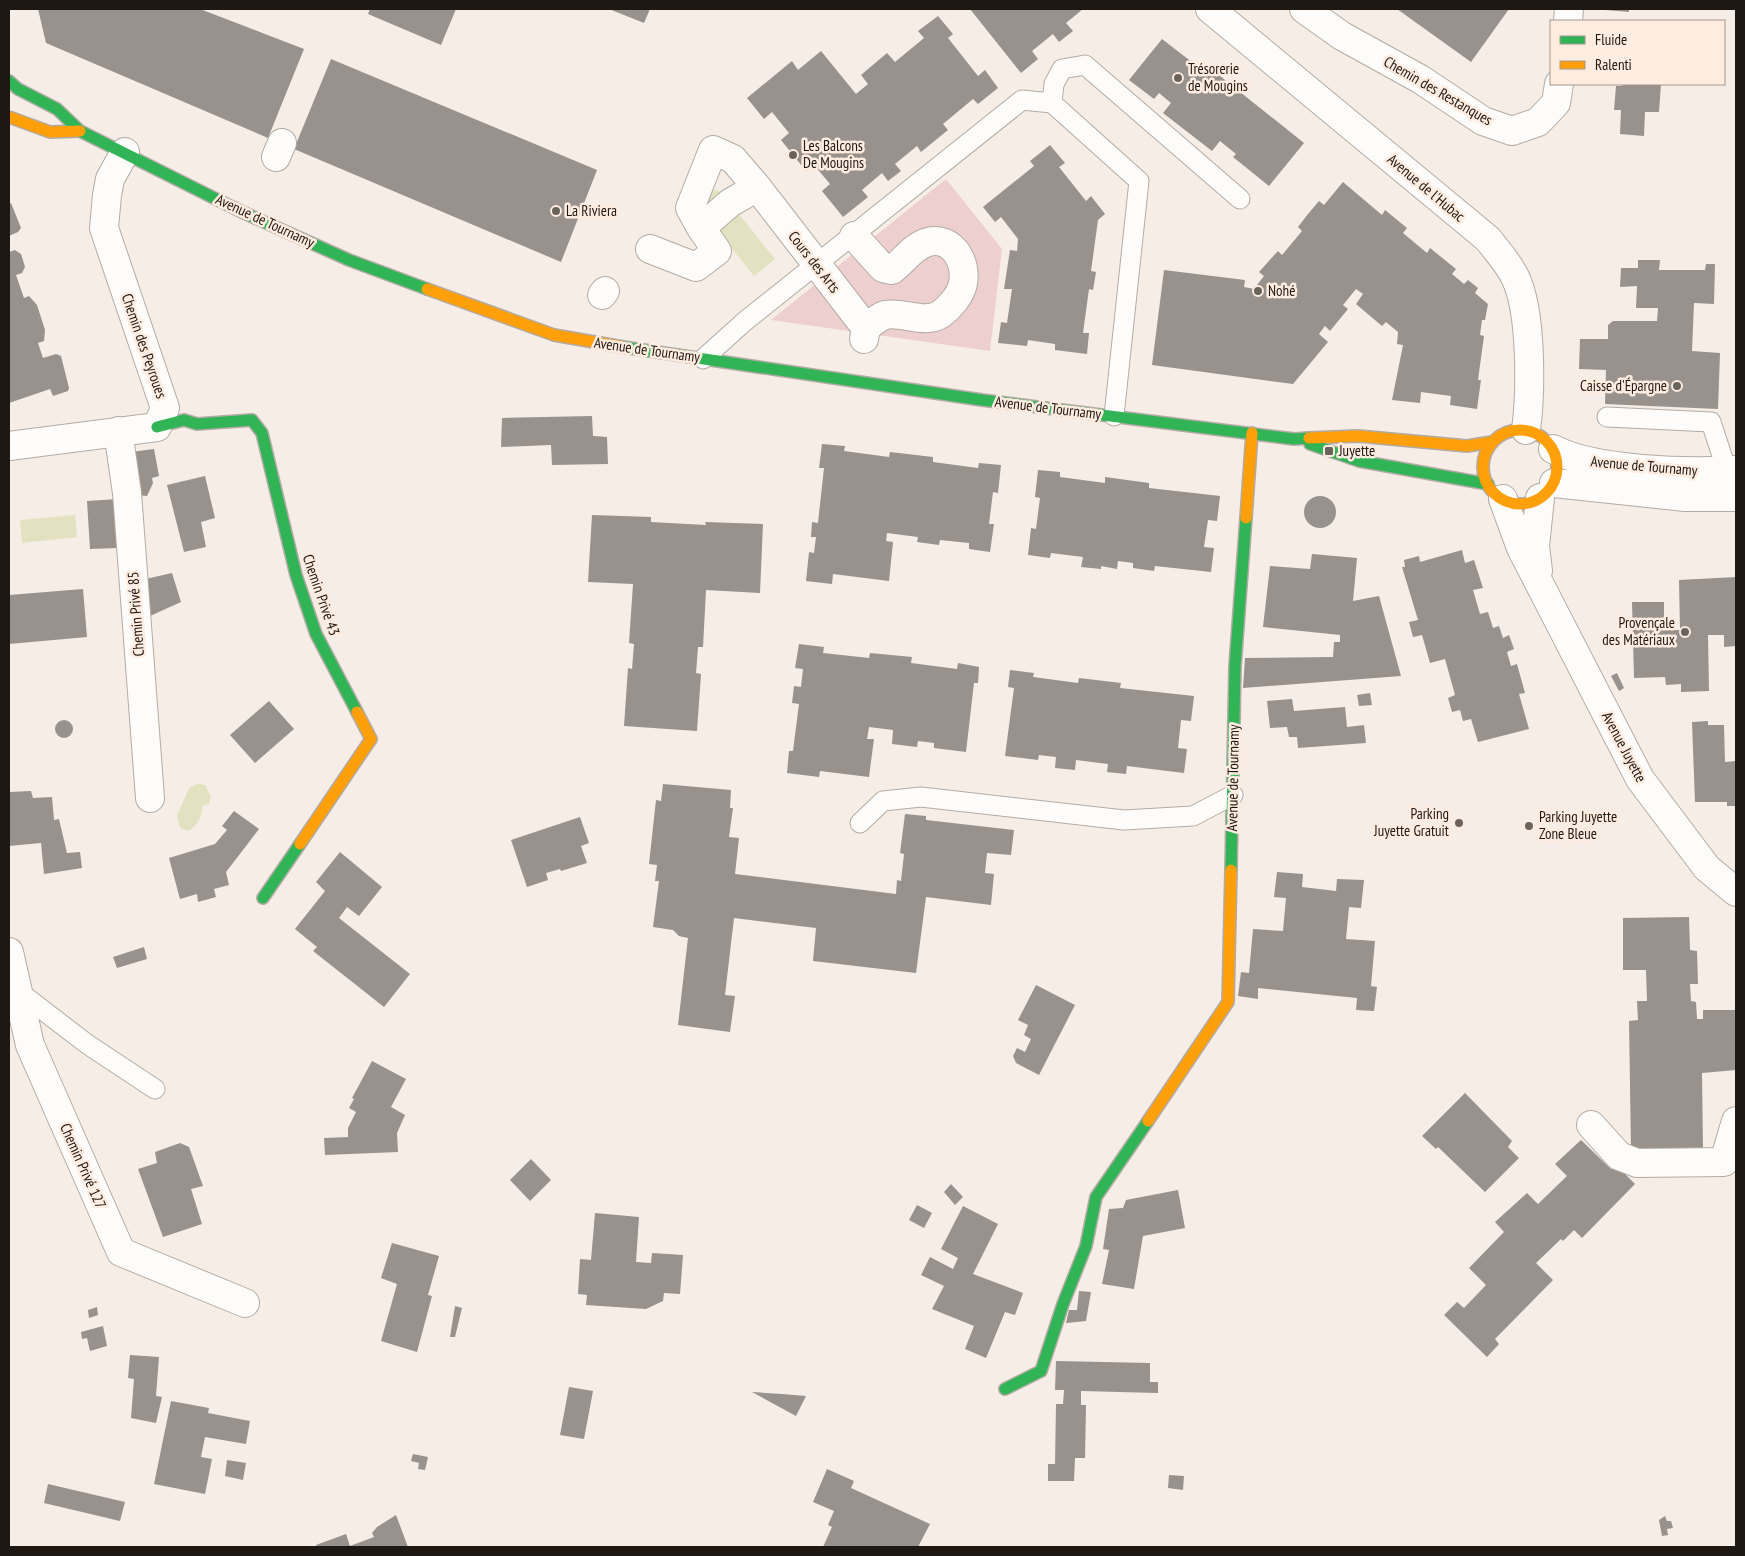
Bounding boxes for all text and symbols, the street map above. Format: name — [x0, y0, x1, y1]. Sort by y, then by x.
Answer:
legend — [1550, 20, 1725, 85]
text: Fluide — [1595, 30, 1627, 49]
street label: Chemin des Restanques — [1381, 52, 1496, 129]
text: Ralenti — [1595, 55, 1632, 74]
place label: Trésorerie de Mougins — [1188, 59, 1248, 95]
marker: Trésorerie de Mougins — [1172, 72, 1184, 84]
place label: Les Balcons De Mougins — [803, 136, 864, 172]
marker: Les Balcons De Mougins — [787, 149, 799, 161]
street label: Avenue de l'Hubac — [1384, 150, 1470, 226]
street label: Avenue de Tournamy — [213, 189, 318, 252]
place label: La Riviera — [566, 201, 617, 220]
marker: La Riviera — [550, 205, 562, 217]
street label: Cours des Arts — [784, 227, 844, 296]
place label: Nohé — [1268, 281, 1295, 300]
marker: Nohé — [1252, 285, 1264, 297]
street label: Chemin des Peyroues — [118, 291, 171, 401]
street label: Avenue de Tournamy — [593, 333, 702, 366]
place label: Caisse d'Épargne — [1580, 376, 1667, 395]
marker: Caisse d'Épargne — [1671, 380, 1683, 392]
street label: Avenue de Tournamy — [994, 392, 1103, 423]
place label: Juyette — [1338, 441, 1375, 460]
marker: Juyette — [1323, 445, 1335, 457]
street label: Avenue de Tournamy — [1590, 451, 1698, 480]
street label: Chemin Privé 43 — [299, 552, 344, 638]
street label: Chemin Privé 85 — [123, 571, 148, 657]
place label: Provençale des Matériaux — [1602, 613, 1675, 649]
marker: Provençale des Matériaux — [1679, 626, 1691, 638]
street label: Avenue Juyette — [1598, 708, 1651, 785]
street label: Avenue de Tournamy — [1222, 724, 1243, 832]
place label: Parking Juyette Gratuit — [1373, 804, 1449, 840]
place label: Parking Juyette Zone Bleue — [1539, 807, 1617, 843]
marker: Parking Juyette Gratuit — [1453, 817, 1465, 829]
marker: Parking Juyette Zone Bleue — [1523, 820, 1535, 832]
street label: Chemin Privé 127 — [56, 1120, 111, 1212]

